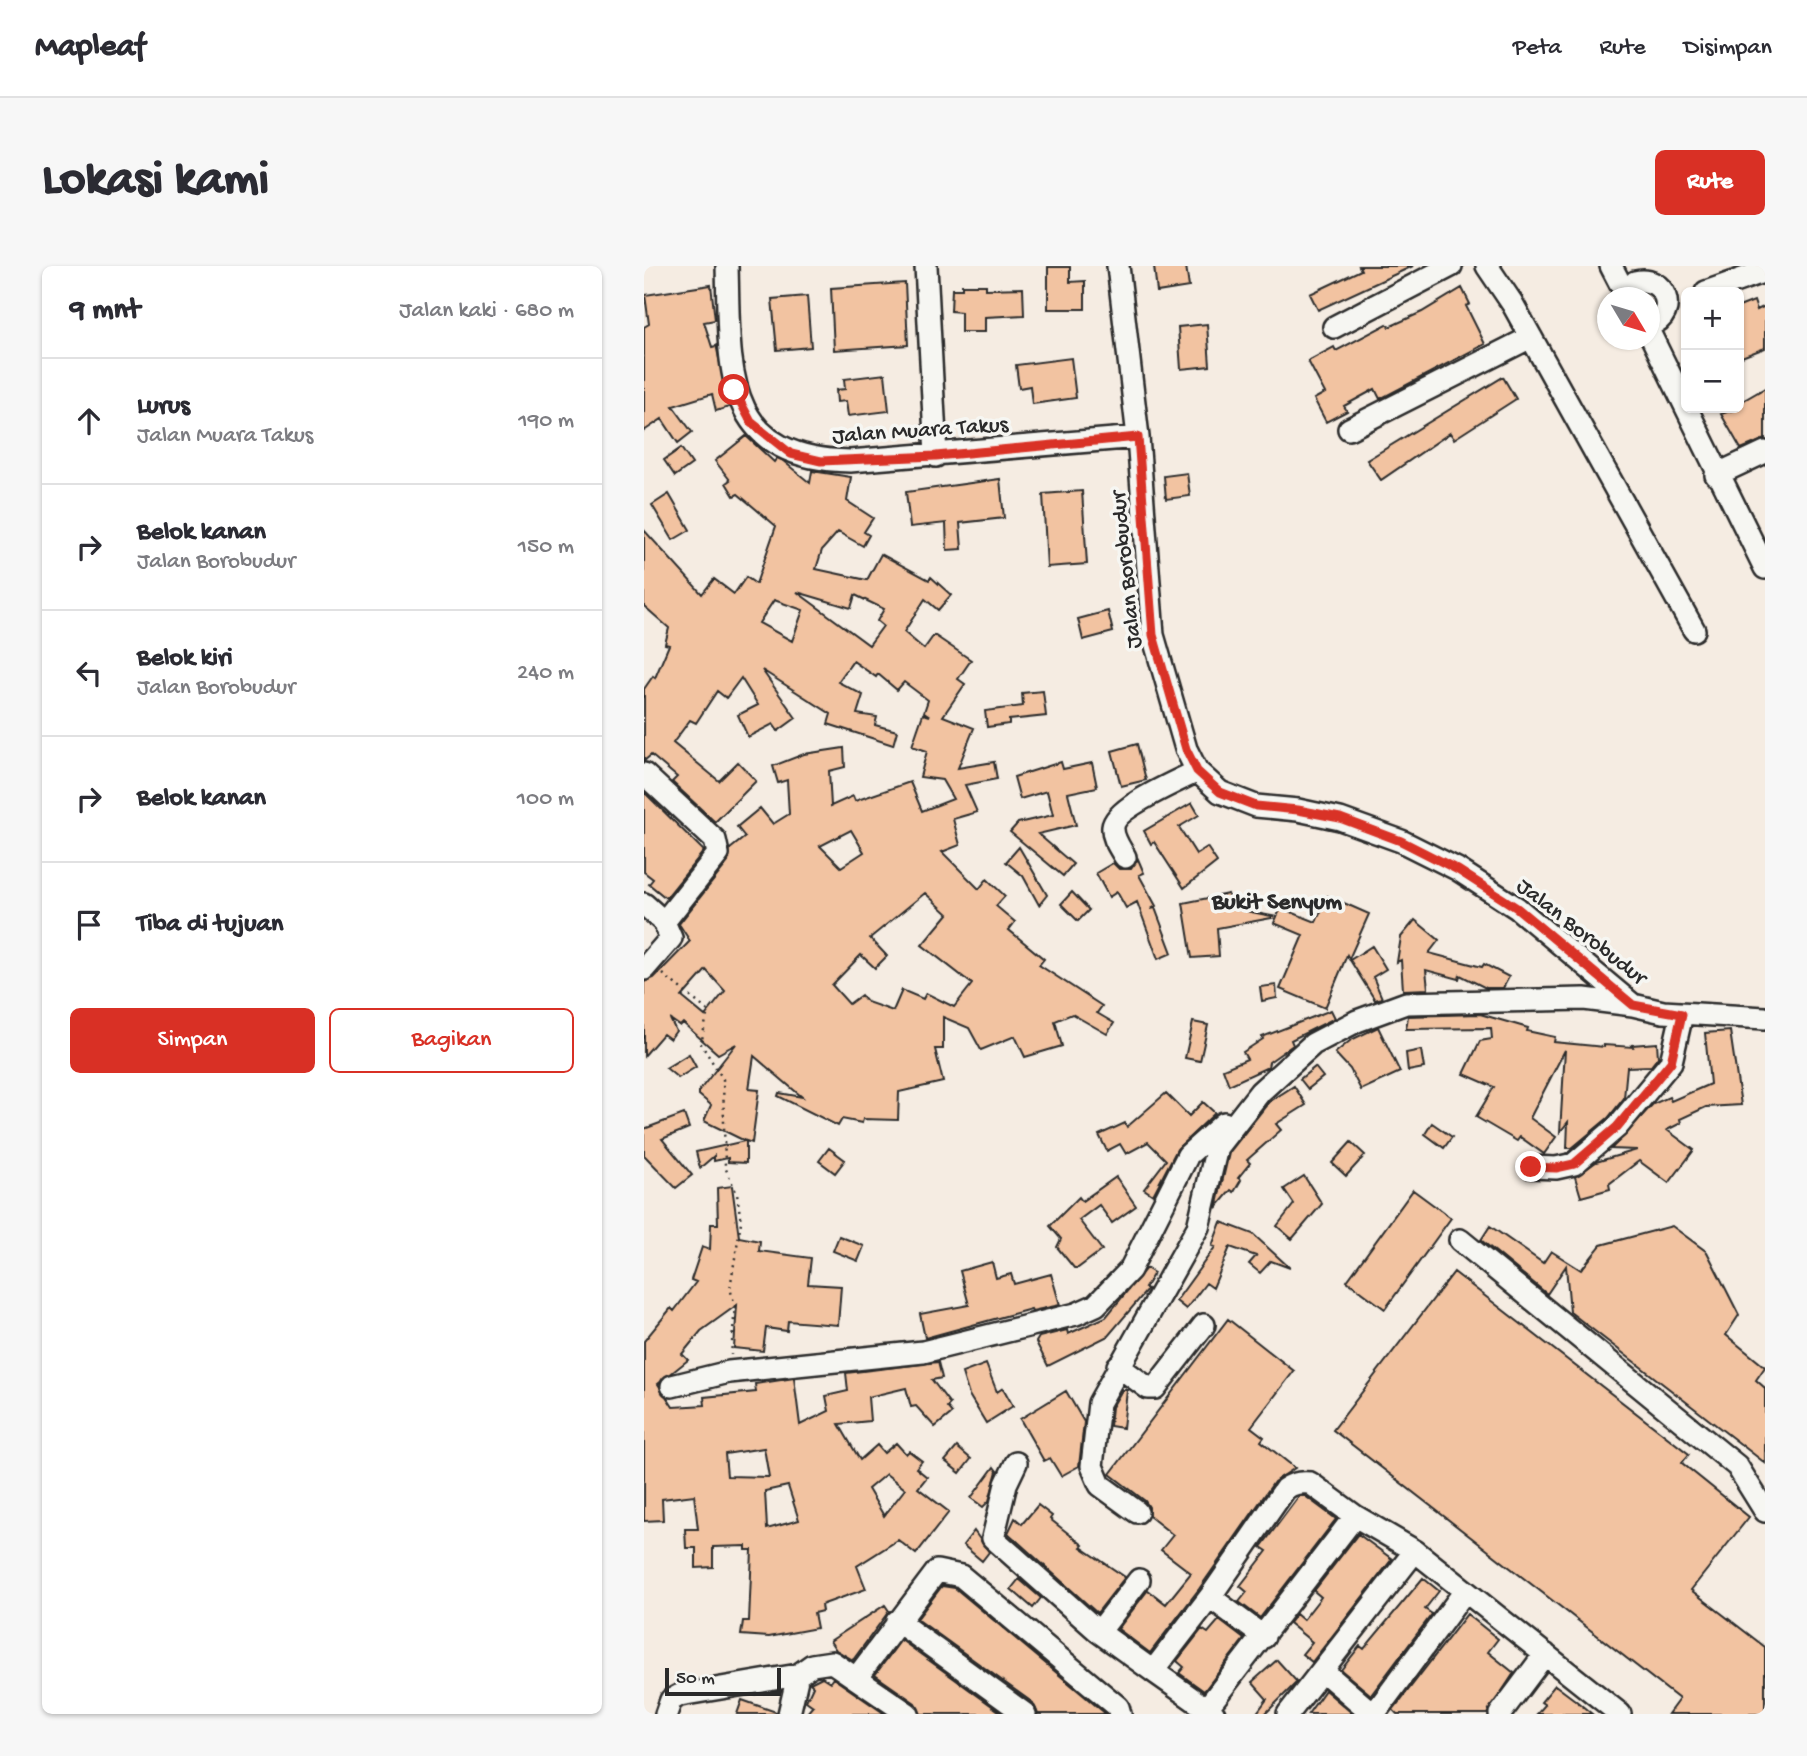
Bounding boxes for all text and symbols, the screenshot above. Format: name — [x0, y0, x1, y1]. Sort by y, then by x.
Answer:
text: Mapleaf — [35, 29, 145, 67]
text: Peta — [1513, 34, 1562, 63]
text: Rute — [1600, 34, 1646, 63]
text: Disimpan — [1684, 34, 1772, 63]
button: Rute — [1655, 150, 1765, 215]
text: Lokasi kami — [42, 153, 269, 211]
north arrow — [1597, 287, 1660, 350]
map controls — [1681, 287, 1744, 413]
button: + — [1681, 287, 1744, 350]
text: 9 mnt — [70, 294, 140, 329]
text: Jalan kaki · 680 m — [399, 298, 574, 325]
button: − — [1681, 350, 1744, 413]
route start — [718, 374, 749, 405]
text: Lurus — [137, 392, 190, 423]
icon: ahead — [70, 402, 108, 440]
text: 190 m — [518, 408, 574, 435]
street label: Jalan Muara Takus — [831, 412, 1010, 451]
text: Jalan Muara Takus — [137, 423, 313, 450]
street label: Jalan Borobudur — [1106, 488, 1149, 650]
text: Belok kanan — [137, 518, 266, 549]
icon: right — [70, 528, 108, 566]
text: 150 m — [518, 534, 574, 561]
text: Jalan Borobudur — [137, 549, 295, 576]
text: Belok kiri — [137, 644, 233, 675]
icon: left — [70, 654, 108, 692]
text: 240 m — [517, 660, 574, 687]
text: Jalan Borobudur — [137, 675, 295, 702]
icon: right — [70, 780, 108, 818]
text: Belok kanan — [137, 784, 266, 815]
text: 100 m — [517, 786, 574, 813]
street label: Jalan Borobudur — [1510, 873, 1653, 993]
district label: Bukit Senyum — [1211, 889, 1342, 918]
icon: arrive — [70, 906, 108, 944]
text: Tiba di tujuan — [137, 910, 283, 941]
button: Simpan — [70, 1008, 315, 1073]
button: Bagikan — [329, 1008, 574, 1073]
route end — [1515, 1151, 1546, 1182]
scale bar — [665, 1665, 780, 1697]
text: 50 m — [676, 1668, 715, 1691]

